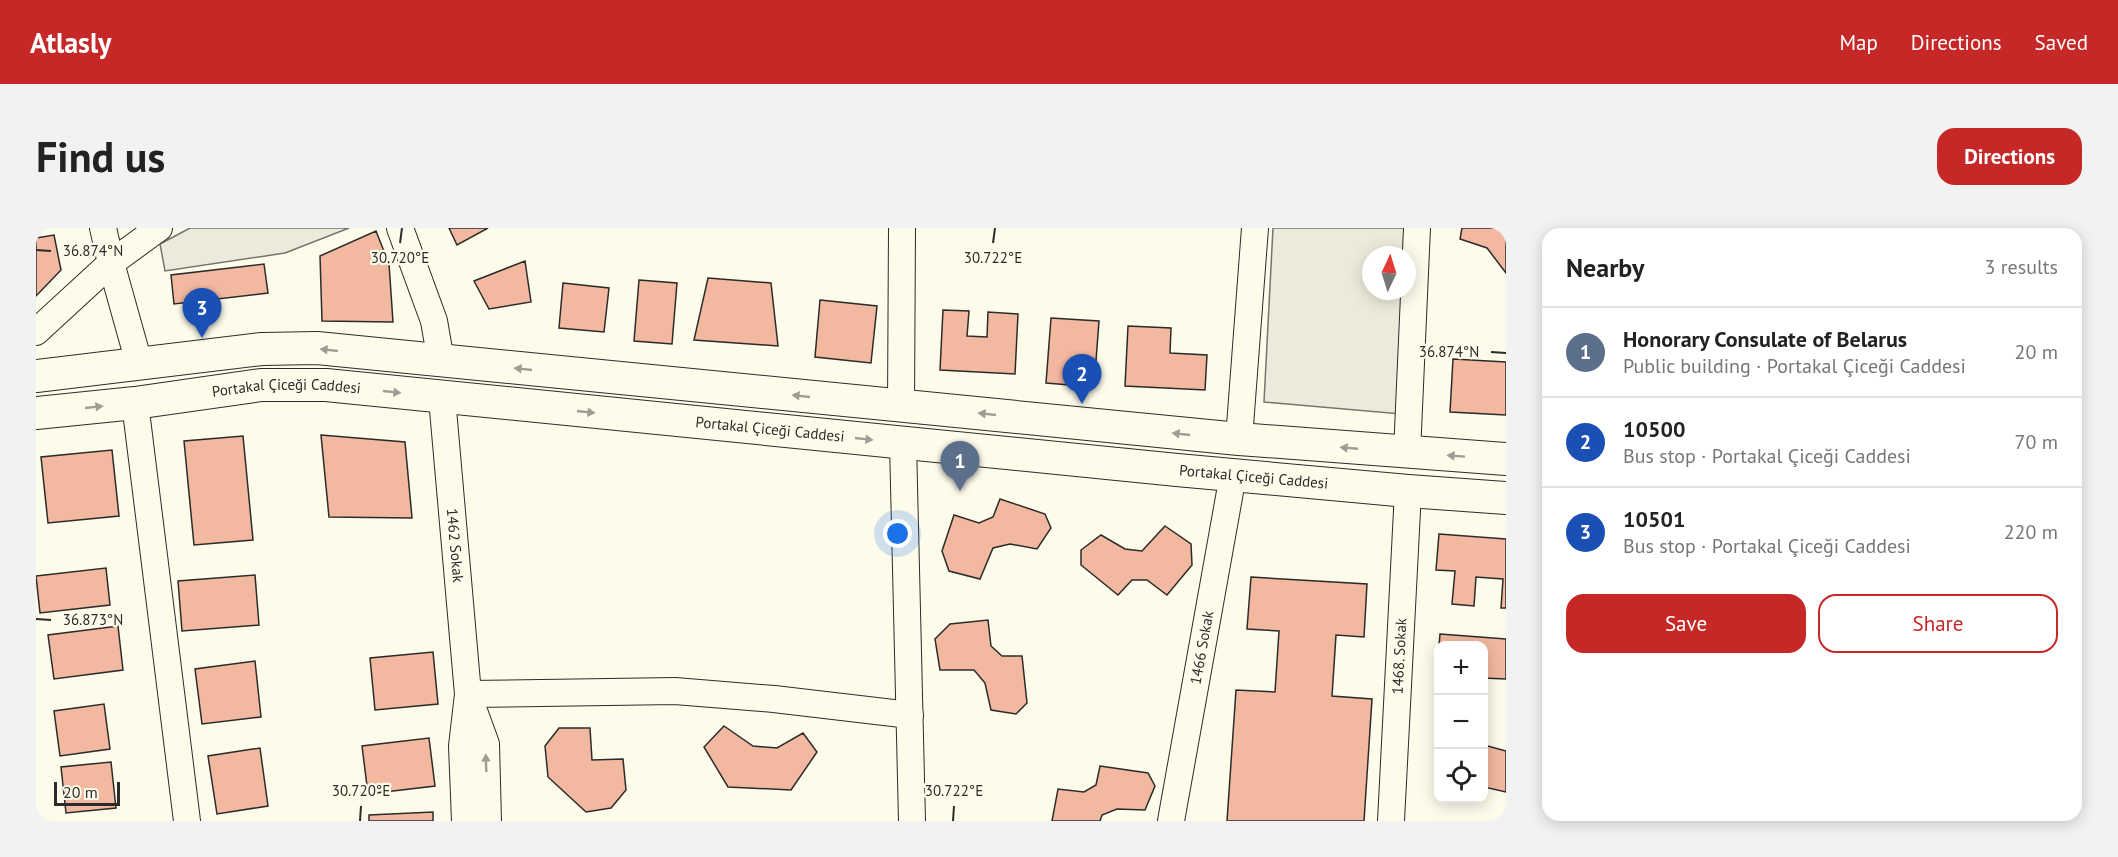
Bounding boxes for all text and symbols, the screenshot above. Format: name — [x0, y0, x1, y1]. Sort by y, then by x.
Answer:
text: Atlasly — [30, 24, 112, 61]
text: Map — [1839, 29, 1878, 56]
text: Directions — [1911, 29, 2002, 56]
text: Saved — [2035, 29, 2088, 56]
button: Directions — [1937, 128, 2082, 185]
text: Find us — [36, 129, 165, 184]
text: 36.874°N — [63, 241, 123, 260]
north arrow — [1362, 246, 1416, 300]
text: 30.720°E — [371, 248, 429, 267]
text: 30.722°E — [964, 248, 1022, 267]
text: Nearby — [1566, 251, 1644, 284]
text: 3 results — [1985, 254, 2058, 280]
pin: 3 — [182, 288, 222, 338]
text: Honorary Consulate of Belarus — [1623, 325, 1907, 353]
text: 1 — [1580, 339, 1591, 365]
text: 20 m — [2015, 339, 2058, 365]
text: 36.874°N — [1419, 342, 1479, 361]
one-way arrow — [320, 345, 339, 355]
text: Public building · Portakal Çiceği Caddesi — [1623, 353, 1966, 379]
pin: 2 — [1062, 354, 1102, 404]
one-way arrow — [514, 364, 533, 374]
street label: Portakal Çiceği Caddesi — [211, 375, 362, 401]
one-way arrow — [383, 388, 402, 397]
one-way arrow — [792, 391, 811, 401]
one-way arrow — [85, 402, 104, 412]
one-way arrow — [577, 407, 596, 417]
one-way arrow — [978, 409, 997, 419]
street label: Portakal Çiceği Caddesi — [695, 412, 845, 446]
text: 10500 — [1623, 415, 1685, 443]
one-way arrow — [1172, 429, 1191, 438]
text: 2 — [1580, 429, 1591, 455]
text: 70 m — [2015, 429, 2058, 455]
one-way arrow — [855, 434, 874, 444]
pin: 1 — [940, 442, 980, 491]
one-way arrow — [1339, 443, 1358, 453]
text: Bus stop · Portakal Çiceği Caddesi — [1623, 443, 1911, 469]
one-way arrow — [1447, 451, 1466, 460]
street label: Portakal Çiceği Caddesi — [1178, 460, 1329, 493]
text: 10501 — [1623, 505, 1685, 533]
street label: 1462 Sokak — [443, 507, 468, 584]
your location — [883, 519, 912, 548]
text: 3 — [1580, 519, 1591, 545]
text: 220 m — [2004, 519, 2058, 545]
text: Bus stop · Portakal Çiceği Caddesi — [1623, 533, 1911, 559]
button: Save — [1566, 594, 1806, 653]
button: Share — [1818, 594, 2058, 653]
street label: 1466 Sokak — [1186, 608, 1218, 686]
text: 36.873°N — [63, 610, 123, 629]
street label: 1468. Sokak — [1388, 617, 1410, 695]
map controls — [1434, 641, 1488, 803]
button: + — [1434, 641, 1488, 695]
button: − — [1434, 695, 1488, 749]
button: locate — [1434, 749, 1488, 803]
one-way arrow — [481, 753, 491, 772]
scale bar — [54, 779, 120, 806]
text: 30.720°E — [332, 781, 390, 800]
text: 30.722°E — [925, 781, 983, 800]
text: 20 m — [63, 782, 98, 802]

